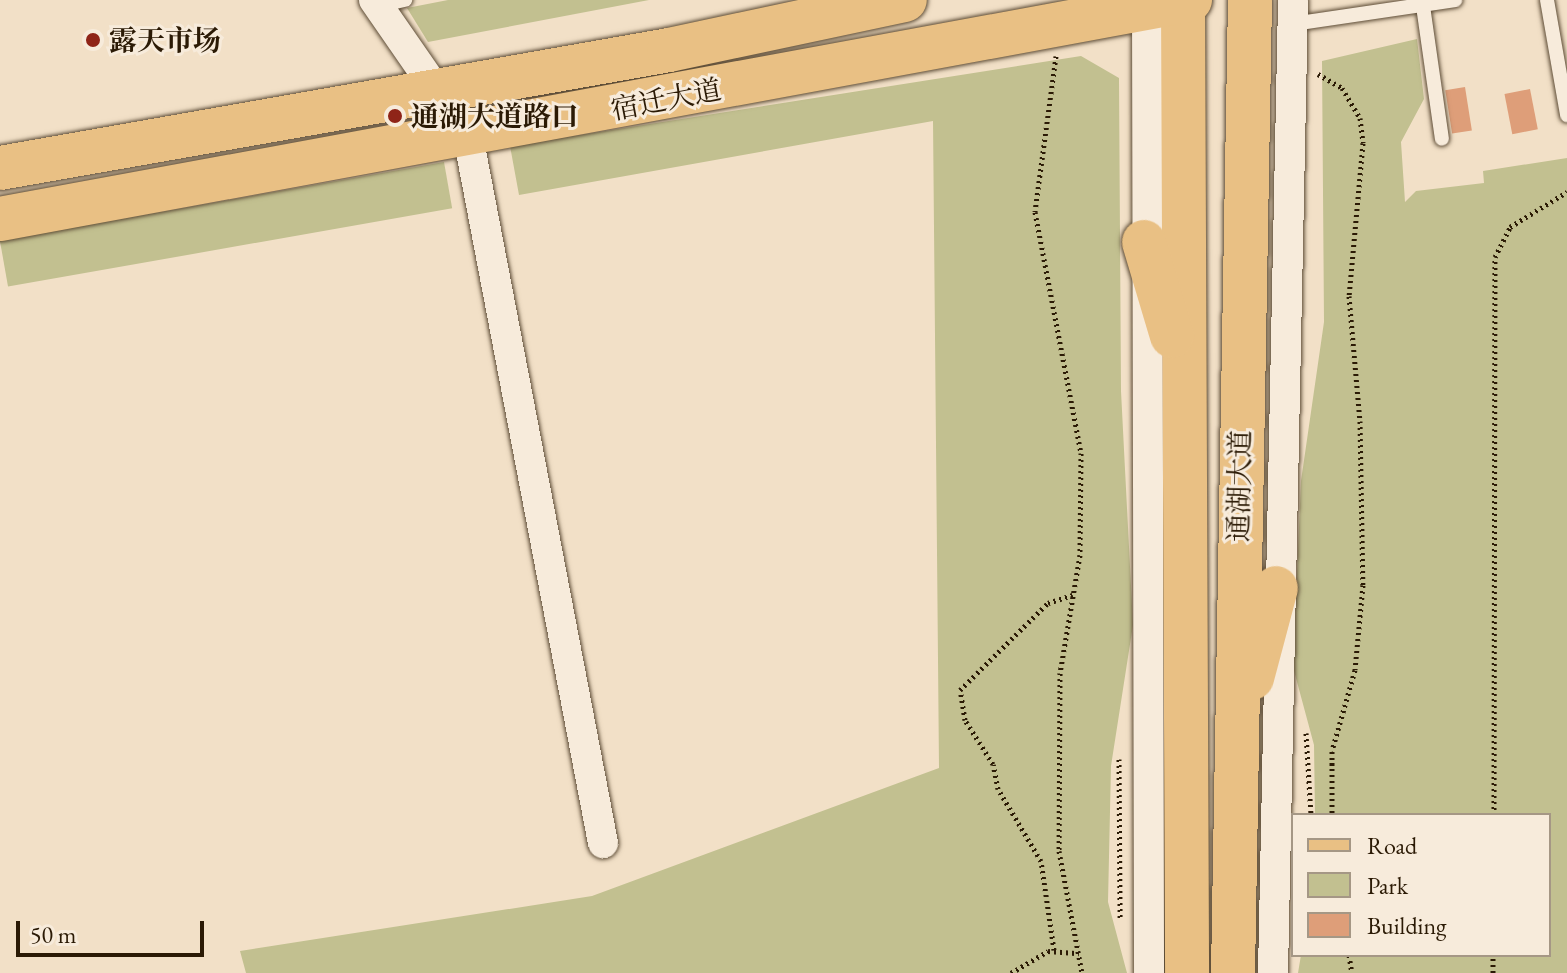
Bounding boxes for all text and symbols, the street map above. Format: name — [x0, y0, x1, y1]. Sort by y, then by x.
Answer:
place label: 露天市场 — [109, 23, 221, 57]
marker: 露天市场 — [84, 31, 102, 49]
street label: 宿迁大道 — [608, 72, 724, 126]
place label: 通湖大道路口 — [411, 99, 579, 133]
marker: 通湖大道路口 — [386, 107, 404, 125]
street label: 通湖大道 — [1221, 430, 1257, 542]
legend — [1291, 813, 1551, 957]
text: Road — [1367, 830, 1417, 861]
text: Park — [1367, 870, 1408, 901]
scale bar — [20, 905, 208, 955]
text: Building — [1367, 910, 1447, 941]
text: 50 m — [30, 919, 77, 950]

